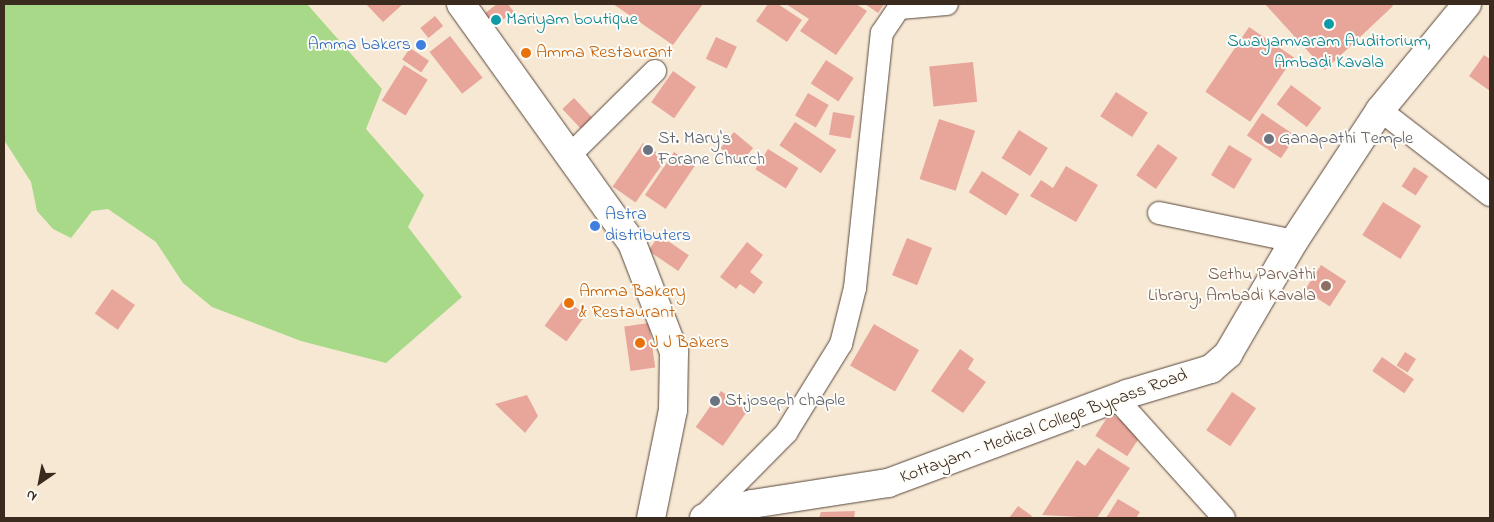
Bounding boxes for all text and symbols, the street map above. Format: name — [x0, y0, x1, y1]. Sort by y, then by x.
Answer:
place label: Mariyam boutique — [506, 9, 638, 31]
marker: Mariyam boutique — [490, 14, 502, 26]
marker: Swayamvaram Auditorium, Ambadi Kavala — [1323, 18, 1335, 30]
place label: Swayamvaram Auditorium, Ambadi Kavala — [1227, 32, 1431, 74]
place label: Amma bakers — [308, 34, 411, 56]
marker: Amma bakers — [415, 39, 427, 51]
place label: Amma Restaurant — [536, 42, 673, 64]
marker: Amma Restaurant — [520, 47, 532, 59]
place label: Ganapathi Temple — [1279, 128, 1413, 150]
place label: St. Mary's Forane Church — [658, 129, 765, 172]
marker: Ganapathi Temple — [1263, 133, 1275, 145]
marker: St. Mary's Forane Church — [642, 144, 654, 156]
place label: Astra distributers — [605, 205, 691, 248]
marker: Astra distributers — [589, 220, 601, 232]
place label: Sethu Parvathi Library, Ambadi Kavala — [1148, 265, 1316, 308]
marker: Sethu Parvathi Library, Ambadi Kavala — [1320, 280, 1332, 292]
place label: Amma Bakery & Restaurant — [579, 282, 686, 324]
marker: Amma Bakery & Restaurant — [563, 297, 575, 309]
place label: J J Bakers — [650, 332, 729, 354]
marker: J J Bakers — [634, 337, 646, 349]
street label: Kottayam - Medical College Bypass Road — [897, 365, 1191, 489]
place label: St.joseph chaple — [725, 390, 845, 412]
marker: St.joseph chaple — [709, 395, 721, 407]
north arrow — [15, 457, 65, 507]
text: N — [22, 484, 41, 506]

